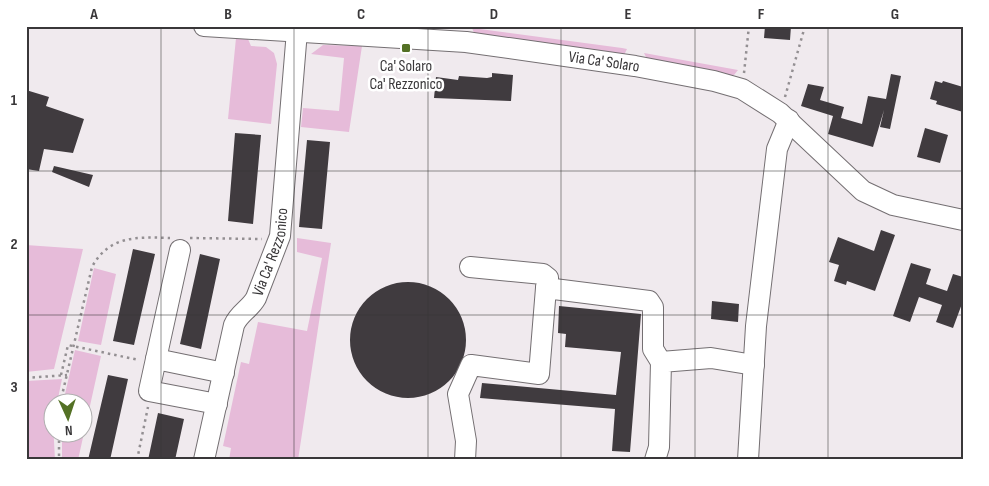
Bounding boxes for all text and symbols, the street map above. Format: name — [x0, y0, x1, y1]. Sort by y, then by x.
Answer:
text: A — [89, 5, 98, 24]
text: B — [224, 5, 232, 24]
text: C — [357, 5, 365, 24]
text: D — [490, 5, 498, 24]
text: E — [625, 5, 632, 24]
text: F — [758, 5, 765, 24]
text: G — [891, 5, 899, 24]
marker: Ca' Solaro Ca' Rezzonico — [400, 42, 412, 54]
street label: Via Ca' Solaro — [568, 47, 641, 76]
place label: Ca' Solaro Ca' Rezzonico — [369, 57, 443, 94]
text: 1 — [11, 91, 18, 110]
street label: Via Ca' Rezzonico — [248, 207, 292, 299]
text: 2 — [10, 235, 18, 254]
text: 3 — [10, 378, 18, 397]
north arrow — [42, 394, 92, 444]
text: N — [64, 422, 73, 439]

